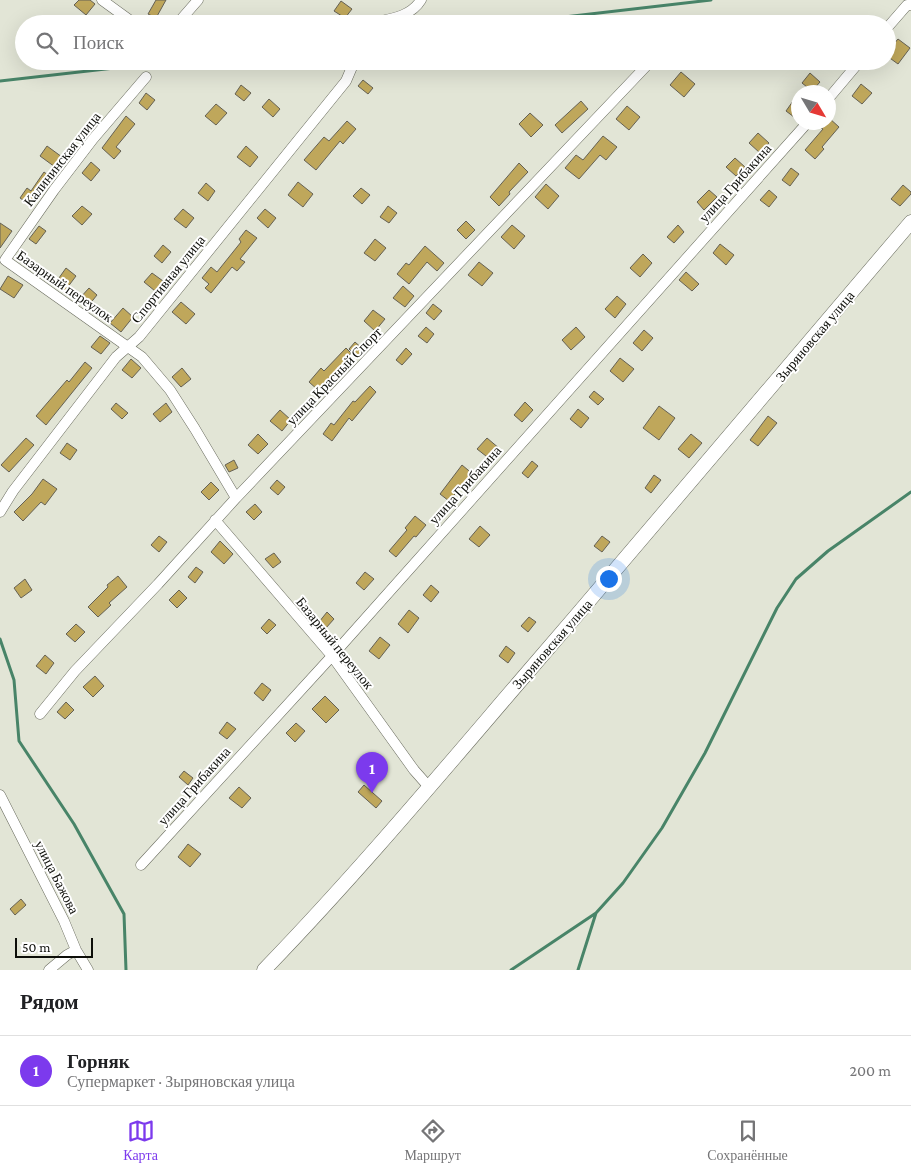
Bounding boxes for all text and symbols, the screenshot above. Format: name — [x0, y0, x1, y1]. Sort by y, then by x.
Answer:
search box — [15, 15, 896, 70]
icon: search — [33, 29, 61, 57]
text: Поиск — [73, 32, 124, 53]
north arrow — [791, 85, 836, 130]
street label: Калининская улица — [20, 108, 104, 209]
street label: улица Грибакина — [696, 140, 775, 226]
street label: Спортивная улица — [128, 231, 209, 326]
street label: Базарный переулок — [14, 247, 116, 325]
street label: Зыряновская улица — [772, 287, 858, 385]
street label: улица Красный Спорт — [283, 324, 385, 428]
street label: улица Грибакина — [426, 442, 505, 528]
your location — [596, 566, 622, 592]
street label: Базарный переулок — [293, 594, 377, 692]
street label: Зыряновская улица — [509, 595, 596, 692]
street label: улица Грибакина — [155, 743, 234, 829]
pin: 1 — [356, 752, 388, 793]
street label: улица Бажова — [32, 838, 83, 917]
scale bar — [15, 935, 92, 958]
text: 50 m — [22, 939, 50, 955]
text: Рядом — [20, 990, 79, 1014]
text: Горняк — [67, 1051, 130, 1072]
text: 1 — [33, 1062, 39, 1079]
text: 200 m — [849, 1062, 891, 1079]
text: Супермаркет · Зыряновская улица — [67, 1073, 295, 1090]
tab: Карта — [123, 1117, 158, 1164]
tab: Маршрут — [404, 1117, 461, 1164]
tab: Сохранённые — [707, 1117, 788, 1164]

